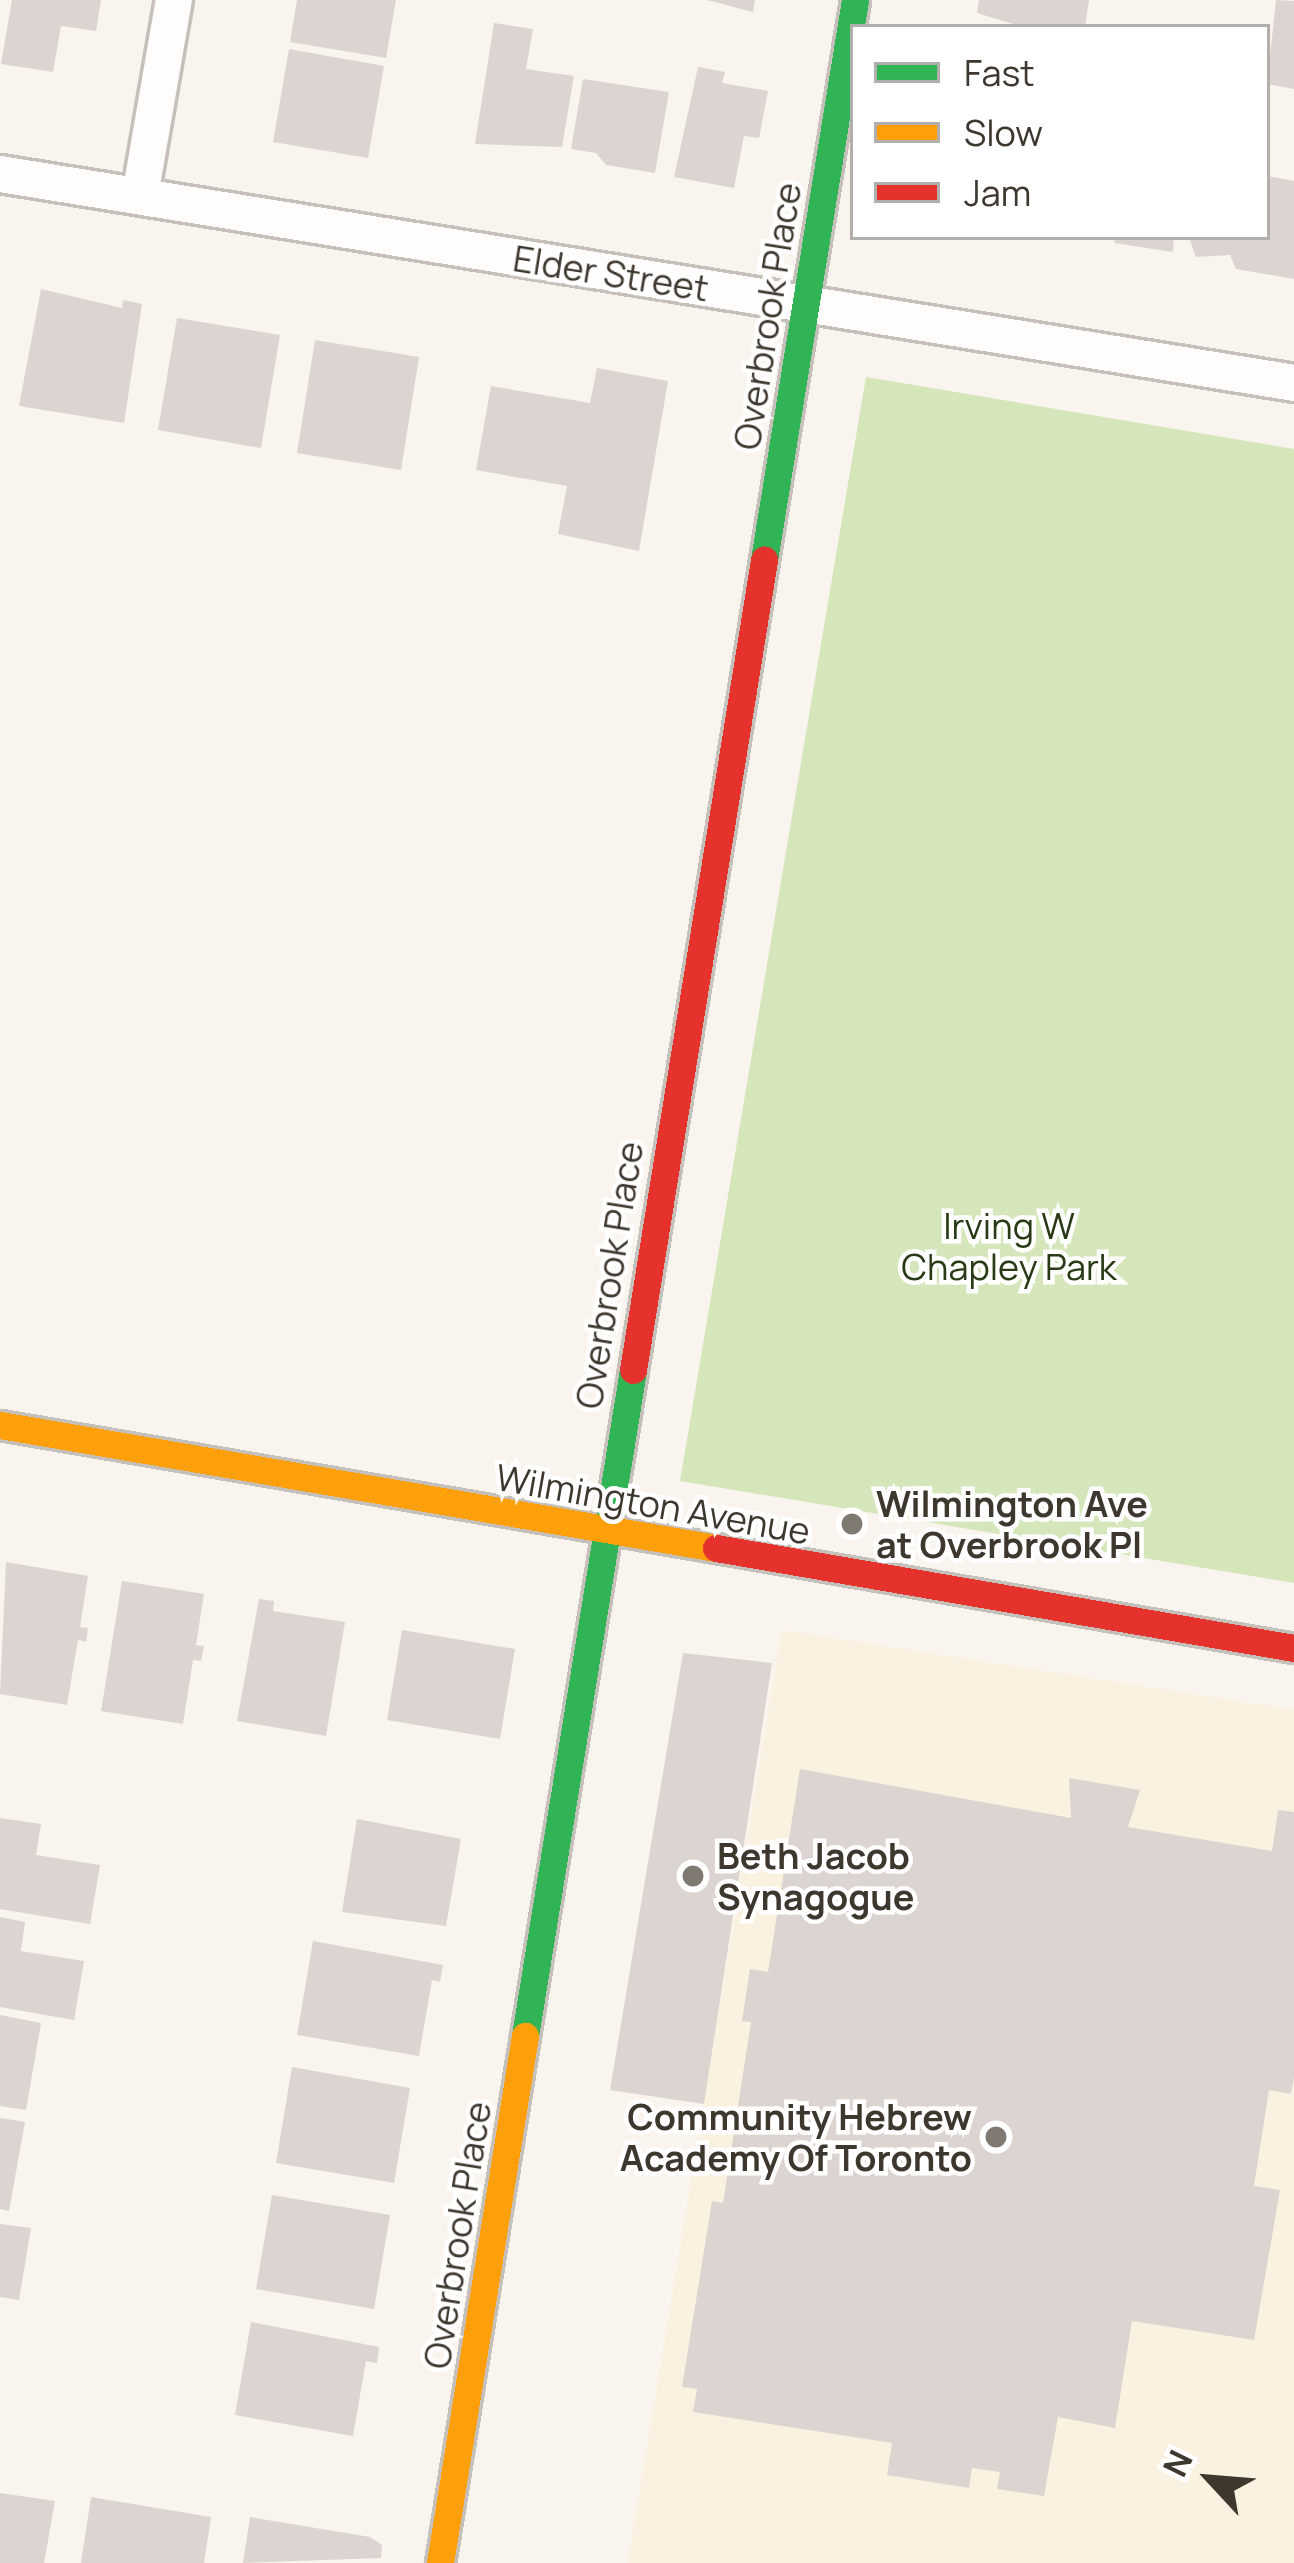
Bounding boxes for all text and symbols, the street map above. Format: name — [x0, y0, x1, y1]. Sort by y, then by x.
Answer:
legend — [850, 24, 1270, 240]
text: Fast — [964, 48, 1035, 97]
text: Slow — [964, 108, 1043, 157]
text: Jam — [964, 168, 1031, 217]
street label: Overbrook Place — [725, 179, 809, 453]
street label: Elder Street — [510, 236, 712, 310]
street label: Overbrook Place — [567, 1138, 651, 1412]
park label: Irving W Chapley Park — [901, 1203, 1117, 1288]
street label: Wilmington Avenue — [493, 1455, 813, 1553]
place label: Wilmington Ave at Overbrook Pl — [876, 1481, 1148, 1566]
marker: Wilmington Ave at Overbrook Pl — [839, 1511, 865, 1537]
place label: Beth Jacob Synagogue — [717, 1833, 914, 1918]
marker: Beth Jacob Synagogue — [680, 1863, 706, 1889]
place label: Community Hebrew Academy Of Toronto — [620, 2094, 972, 2179]
street label: Overbrook Place — [415, 2098, 499, 2372]
marker: Community Hebrew Academy Of Toronto — [983, 2124, 1009, 2150]
north arrow — [1150, 2419, 1270, 2539]
text: N — [1152, 2442, 1203, 2484]

